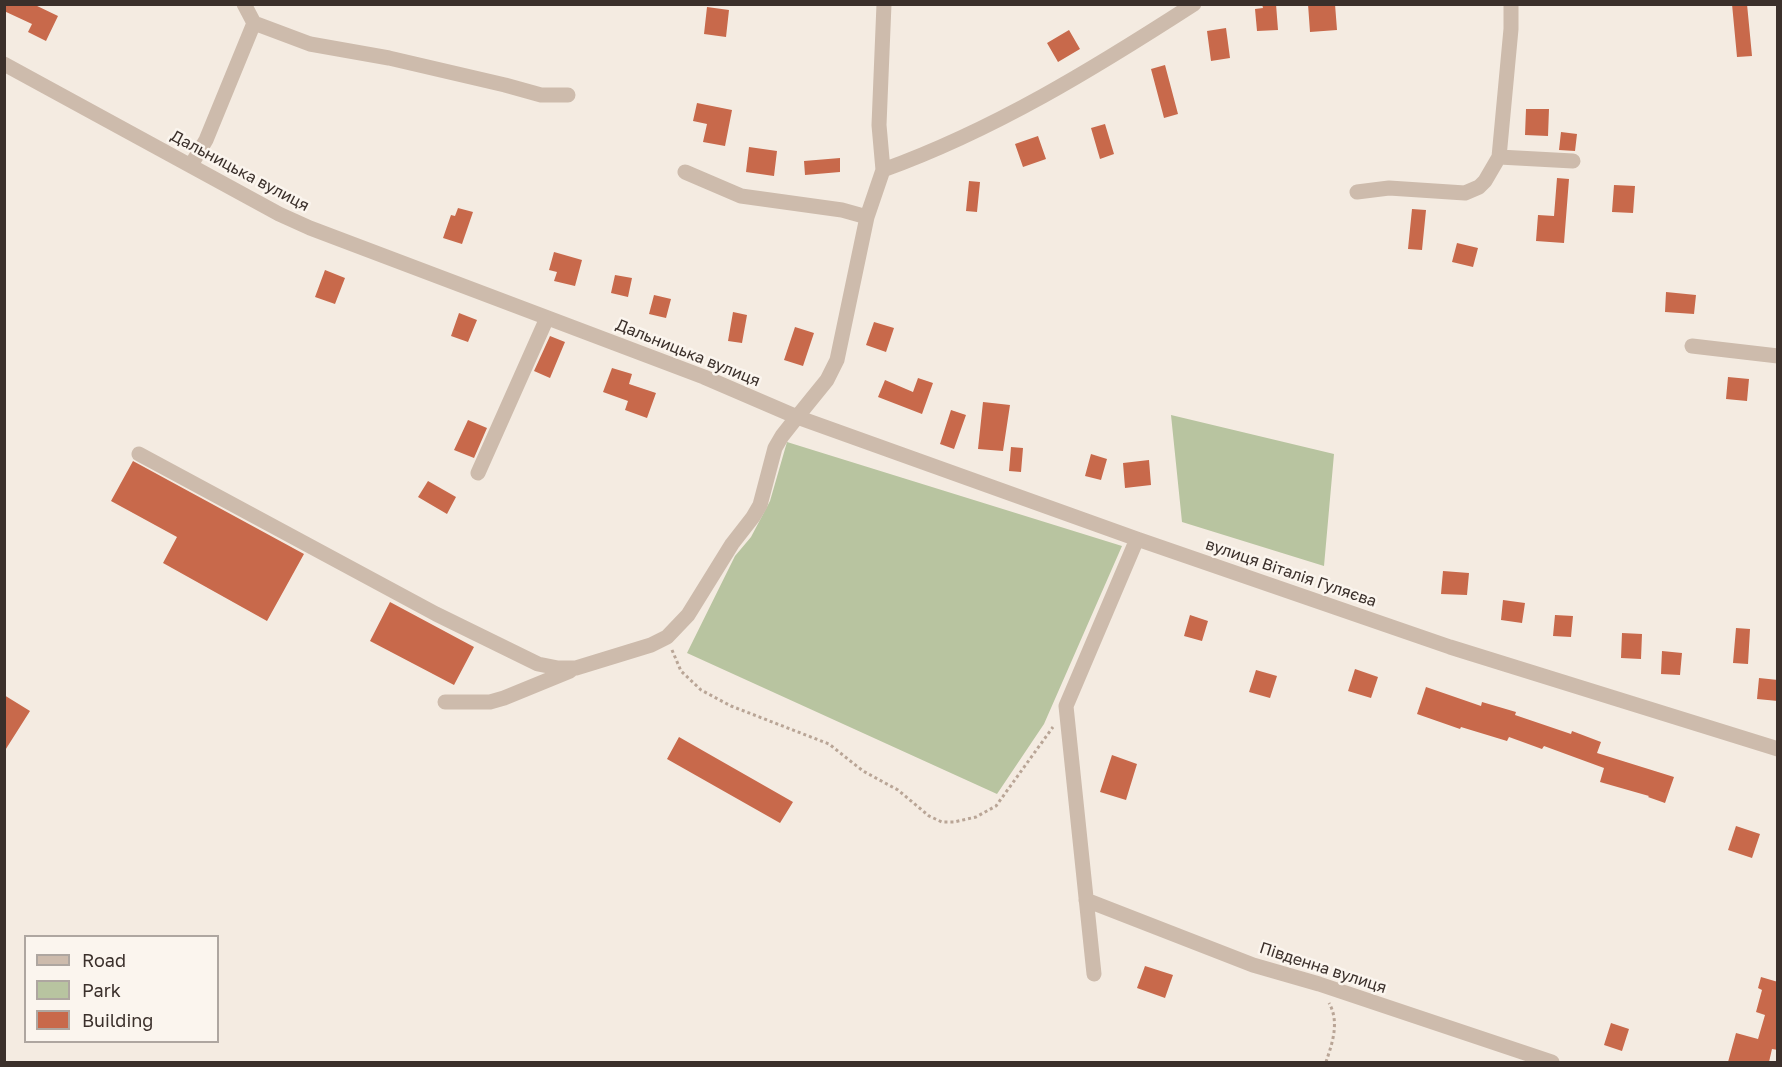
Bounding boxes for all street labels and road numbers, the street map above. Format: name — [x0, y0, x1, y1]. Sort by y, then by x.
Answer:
street label: Дальницька вулиця — [167, 126, 313, 216]
street label: Дальницька вулиця — [613, 315, 763, 391]
street label: вулиця Віталія Гуляєва — [1203, 535, 1379, 611]
street label: Південна вулиця — [1257, 938, 1389, 998]

